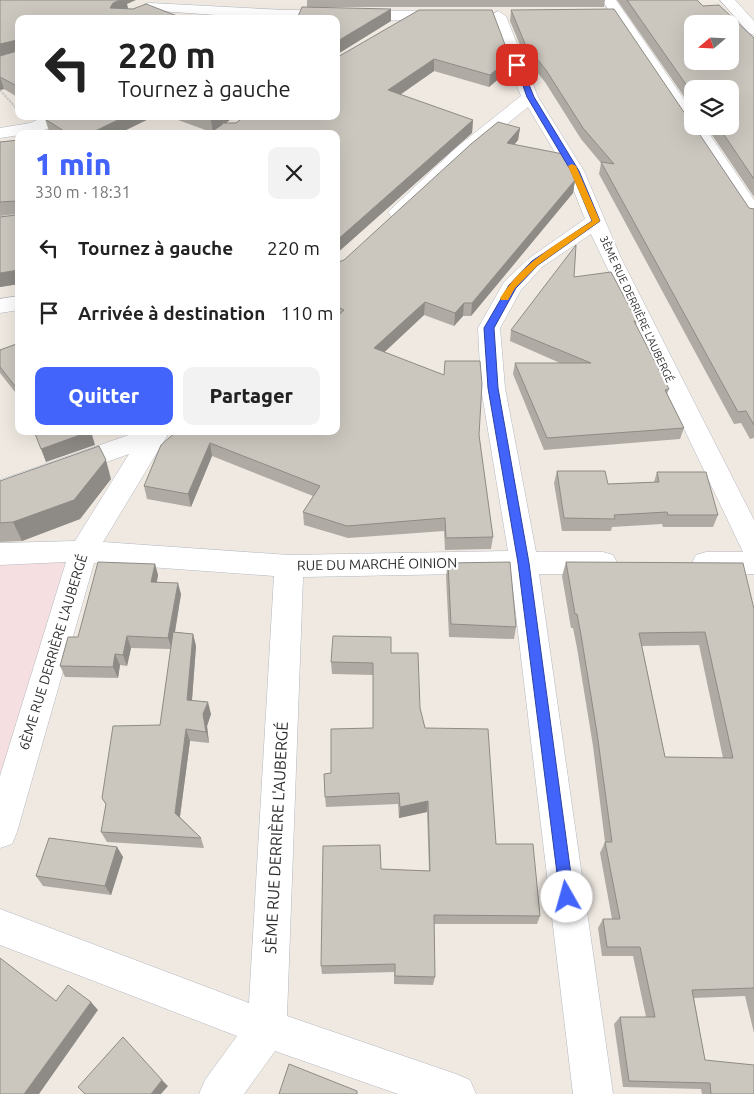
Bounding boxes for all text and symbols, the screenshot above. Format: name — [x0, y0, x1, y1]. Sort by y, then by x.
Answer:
north arrow — [684, 15, 739, 70]
map controls — [684, 15, 739, 135]
icon: left — [35, 35, 100, 100]
text: 220 m — [118, 35, 216, 75]
pin — [496, 44, 538, 86]
icon: arrive — [503, 51, 531, 79]
text: Tournez à gauche — [118, 76, 291, 101]
button: layers — [684, 80, 739, 135]
text: 1 min — [35, 147, 111, 181]
button: close — [268, 147, 320, 199]
text: 330 m · 18:31 — [35, 183, 131, 201]
street label: 3ÈME RUE DERRIÈRE L'AUBERGÉ — [598, 233, 677, 384]
icon: left — [35, 234, 63, 262]
text: Tournez à gauche — [78, 237, 233, 259]
text: 220 m — [267, 237, 320, 259]
icon: arrive — [35, 299, 63, 327]
text: Arrivée à destination — [78, 302, 265, 324]
text: 110 m — [280, 302, 333, 324]
button: Quitter — [35, 367, 173, 425]
button: Partager — [183, 367, 320, 425]
street label: 6ÈME RUE DERRIÈRE L'AUBERGÉ — [15, 552, 91, 752]
street label: RUE DU MARCHÉ OINION — [297, 554, 457, 573]
street label: 5ÈME RUE DERRIÈRE L'AUBERGÉ — [259, 721, 291, 955]
position arrow — [540, 870, 592, 922]

